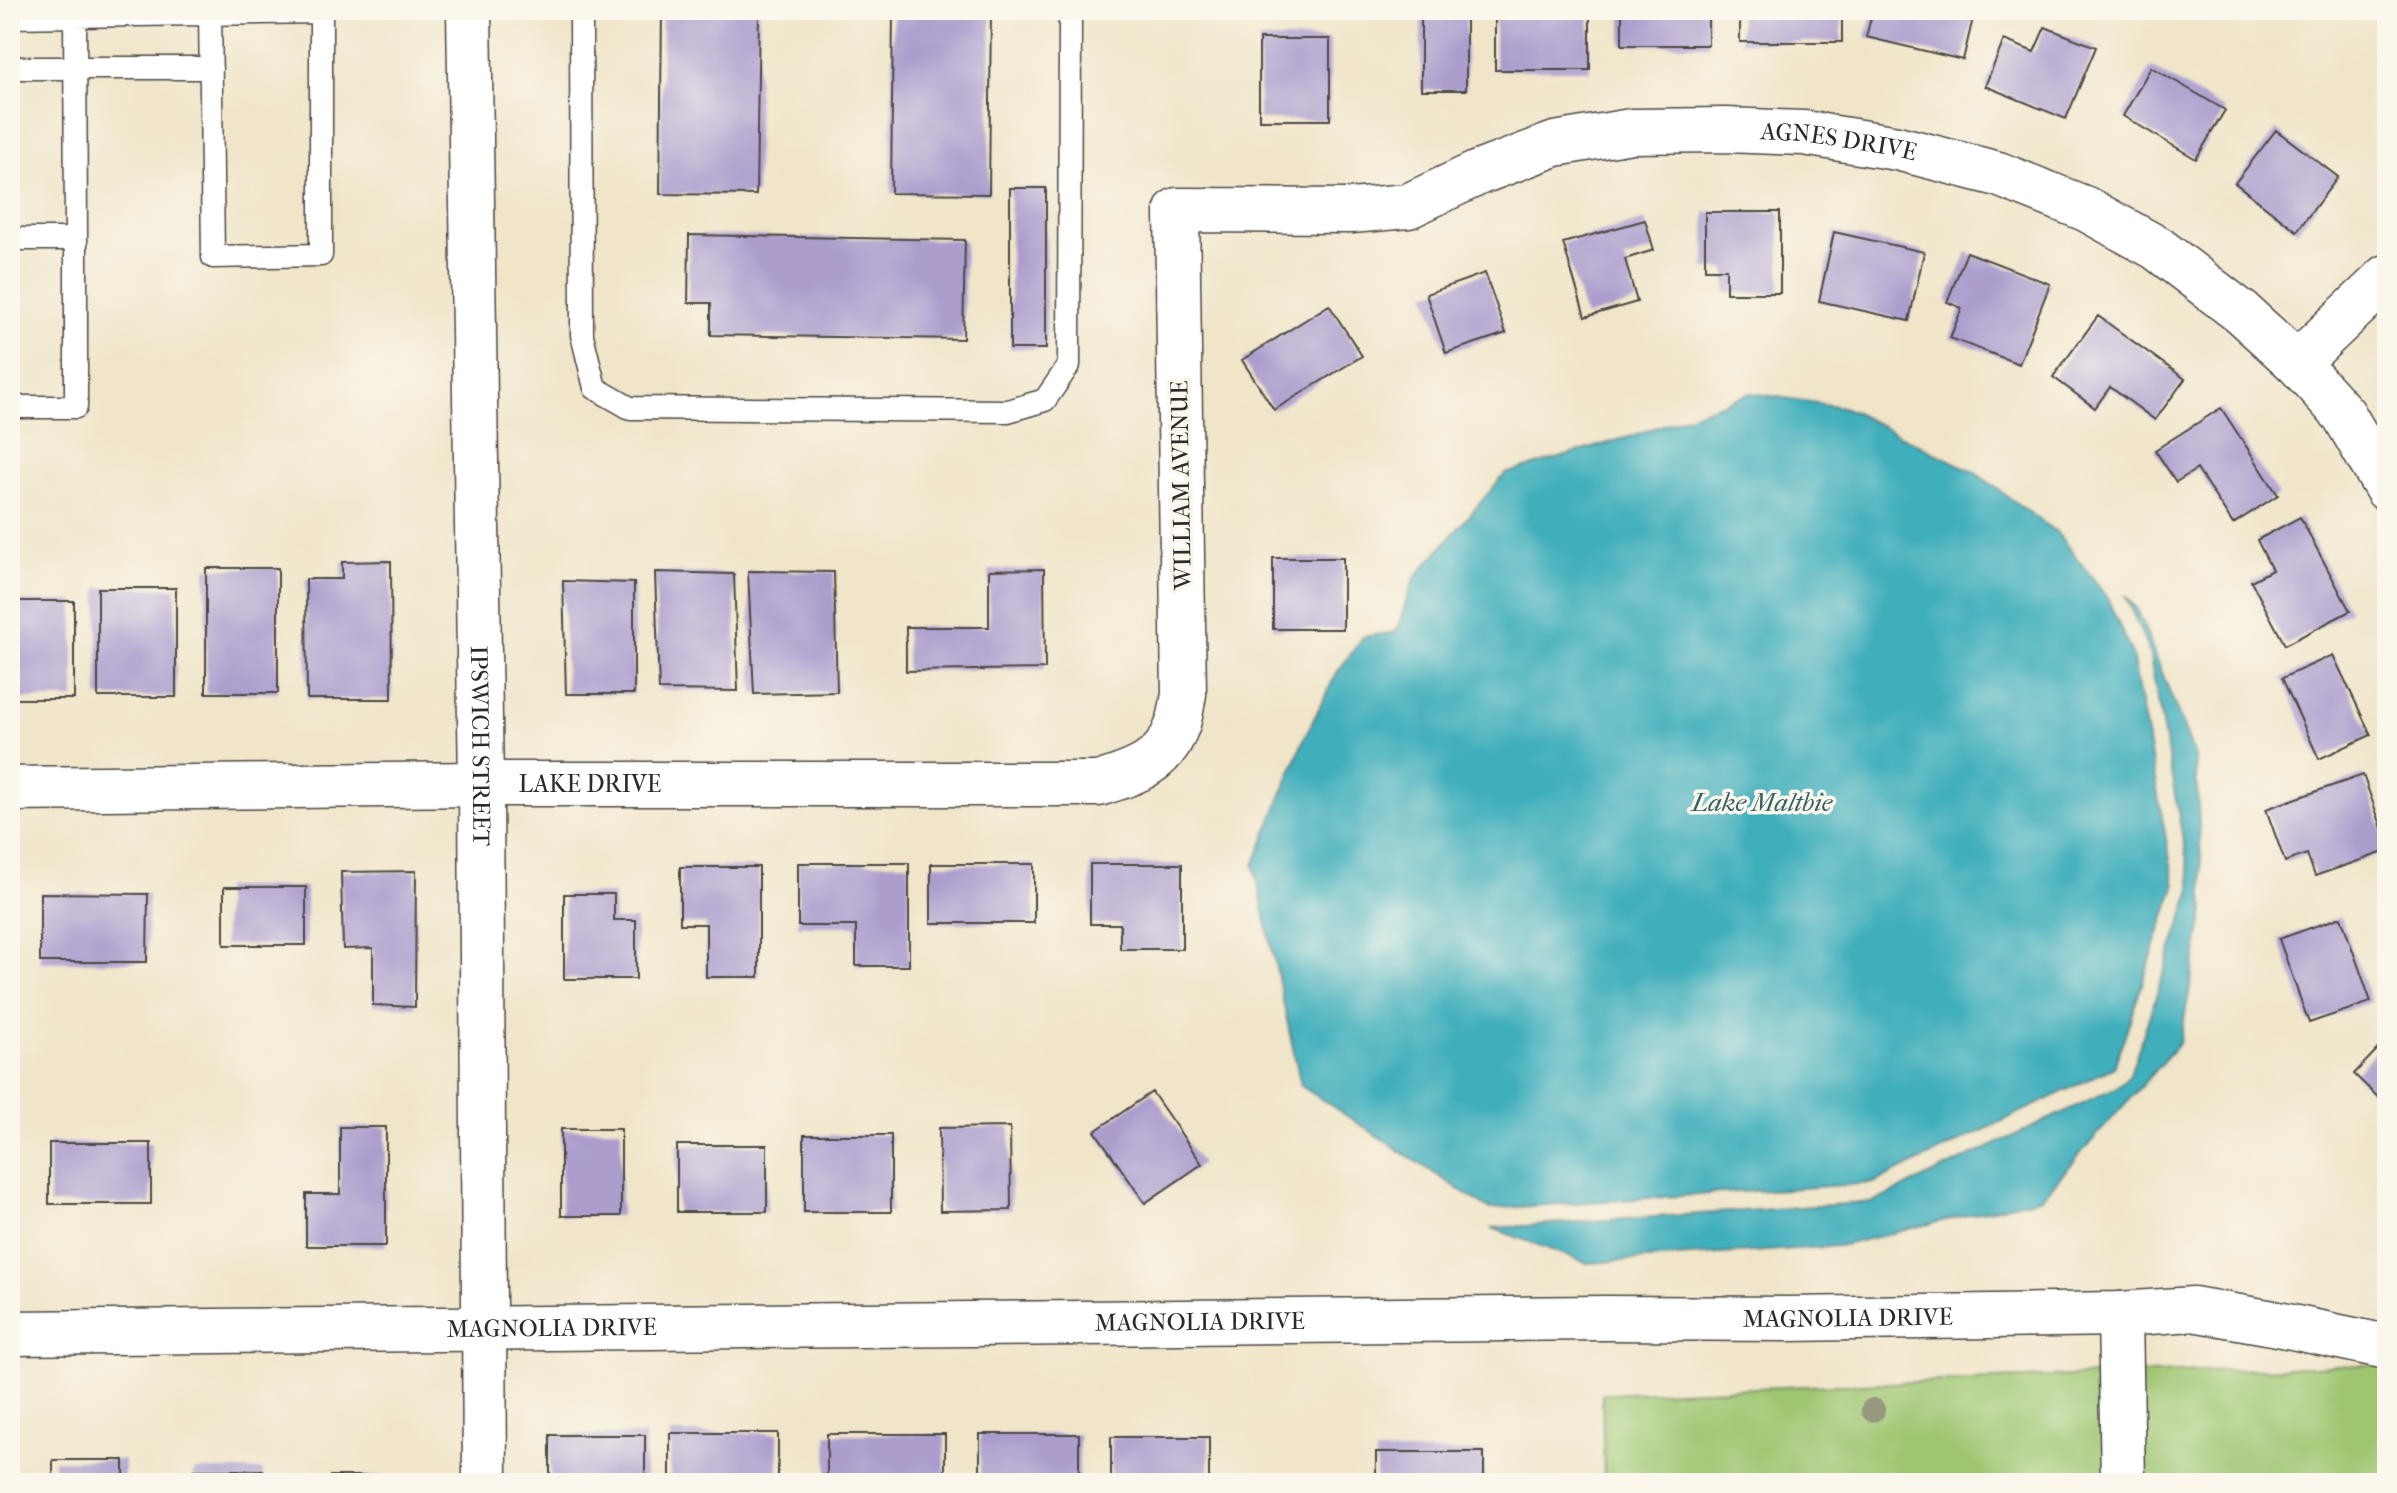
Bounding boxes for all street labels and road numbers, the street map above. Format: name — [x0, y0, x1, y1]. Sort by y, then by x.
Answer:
street label: AGNES DRIVE — [1759, 117, 1920, 167]
street label: WILLIAM AVENUE — [1165, 380, 1197, 591]
street label: IPSWICH STREET — [465, 645, 495, 847]
street label: LAKE DRIVE — [519, 770, 661, 798]
street label: MAGNOLIA DRIVE — [1743, 1303, 1953, 1333]
street label: MAGNOLIA DRIVE — [1095, 1307, 1305, 1337]
street label: MAGNOLIA DRIVE — [447, 1313, 657, 1343]

